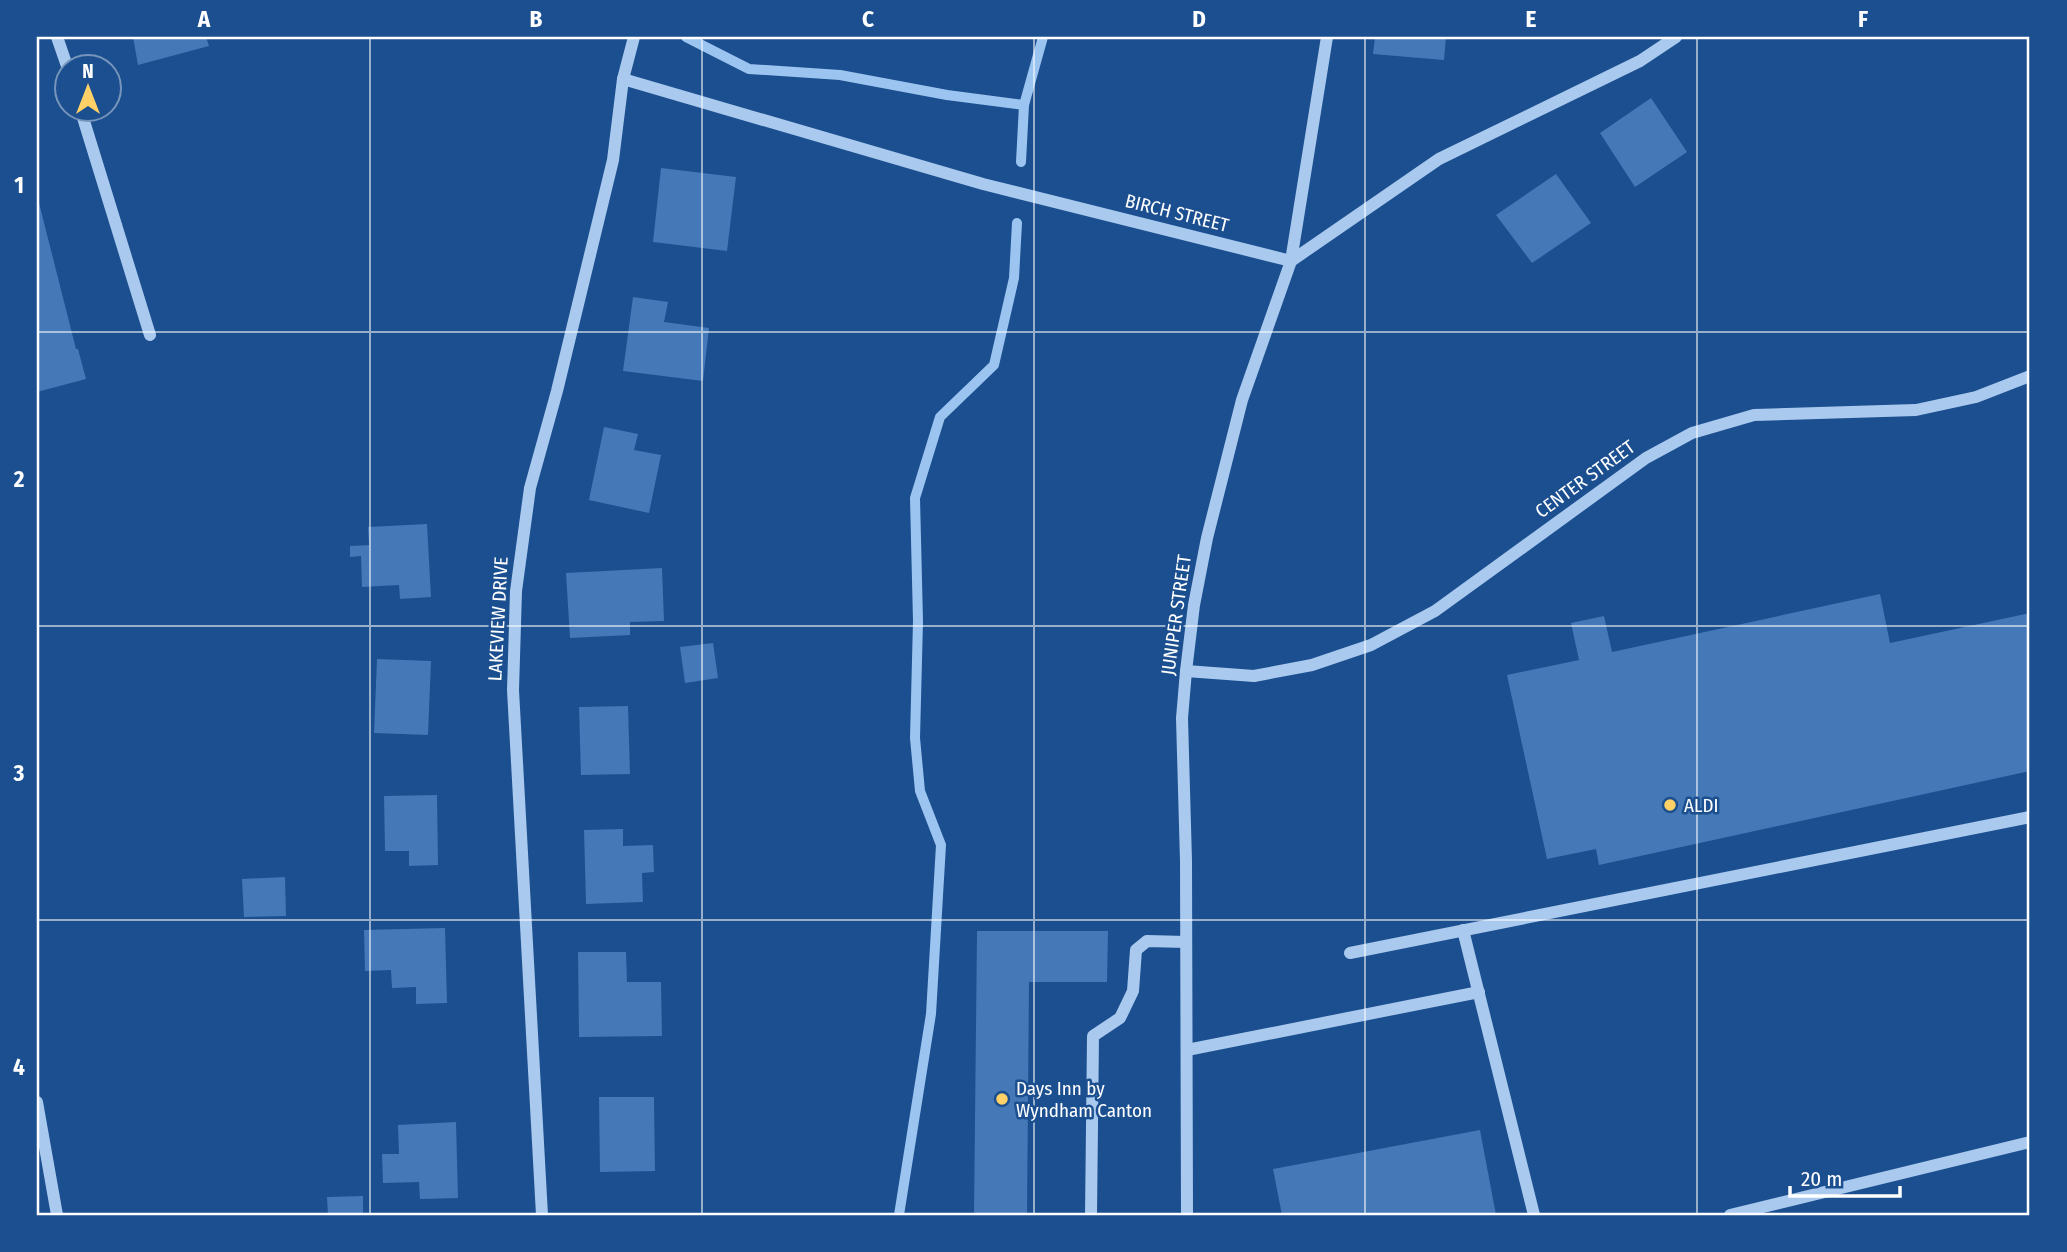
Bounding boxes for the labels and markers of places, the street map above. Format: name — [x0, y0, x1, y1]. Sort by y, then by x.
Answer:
place label: ALDI — [1684, 794, 1718, 817]
marker: ALDI — [1662, 797, 1678, 813]
place label: Days Inn by Wyndham Canton — [1016, 1077, 1152, 1122]
marker: Days Inn by Wyndham Canton — [994, 1091, 1010, 1107]

